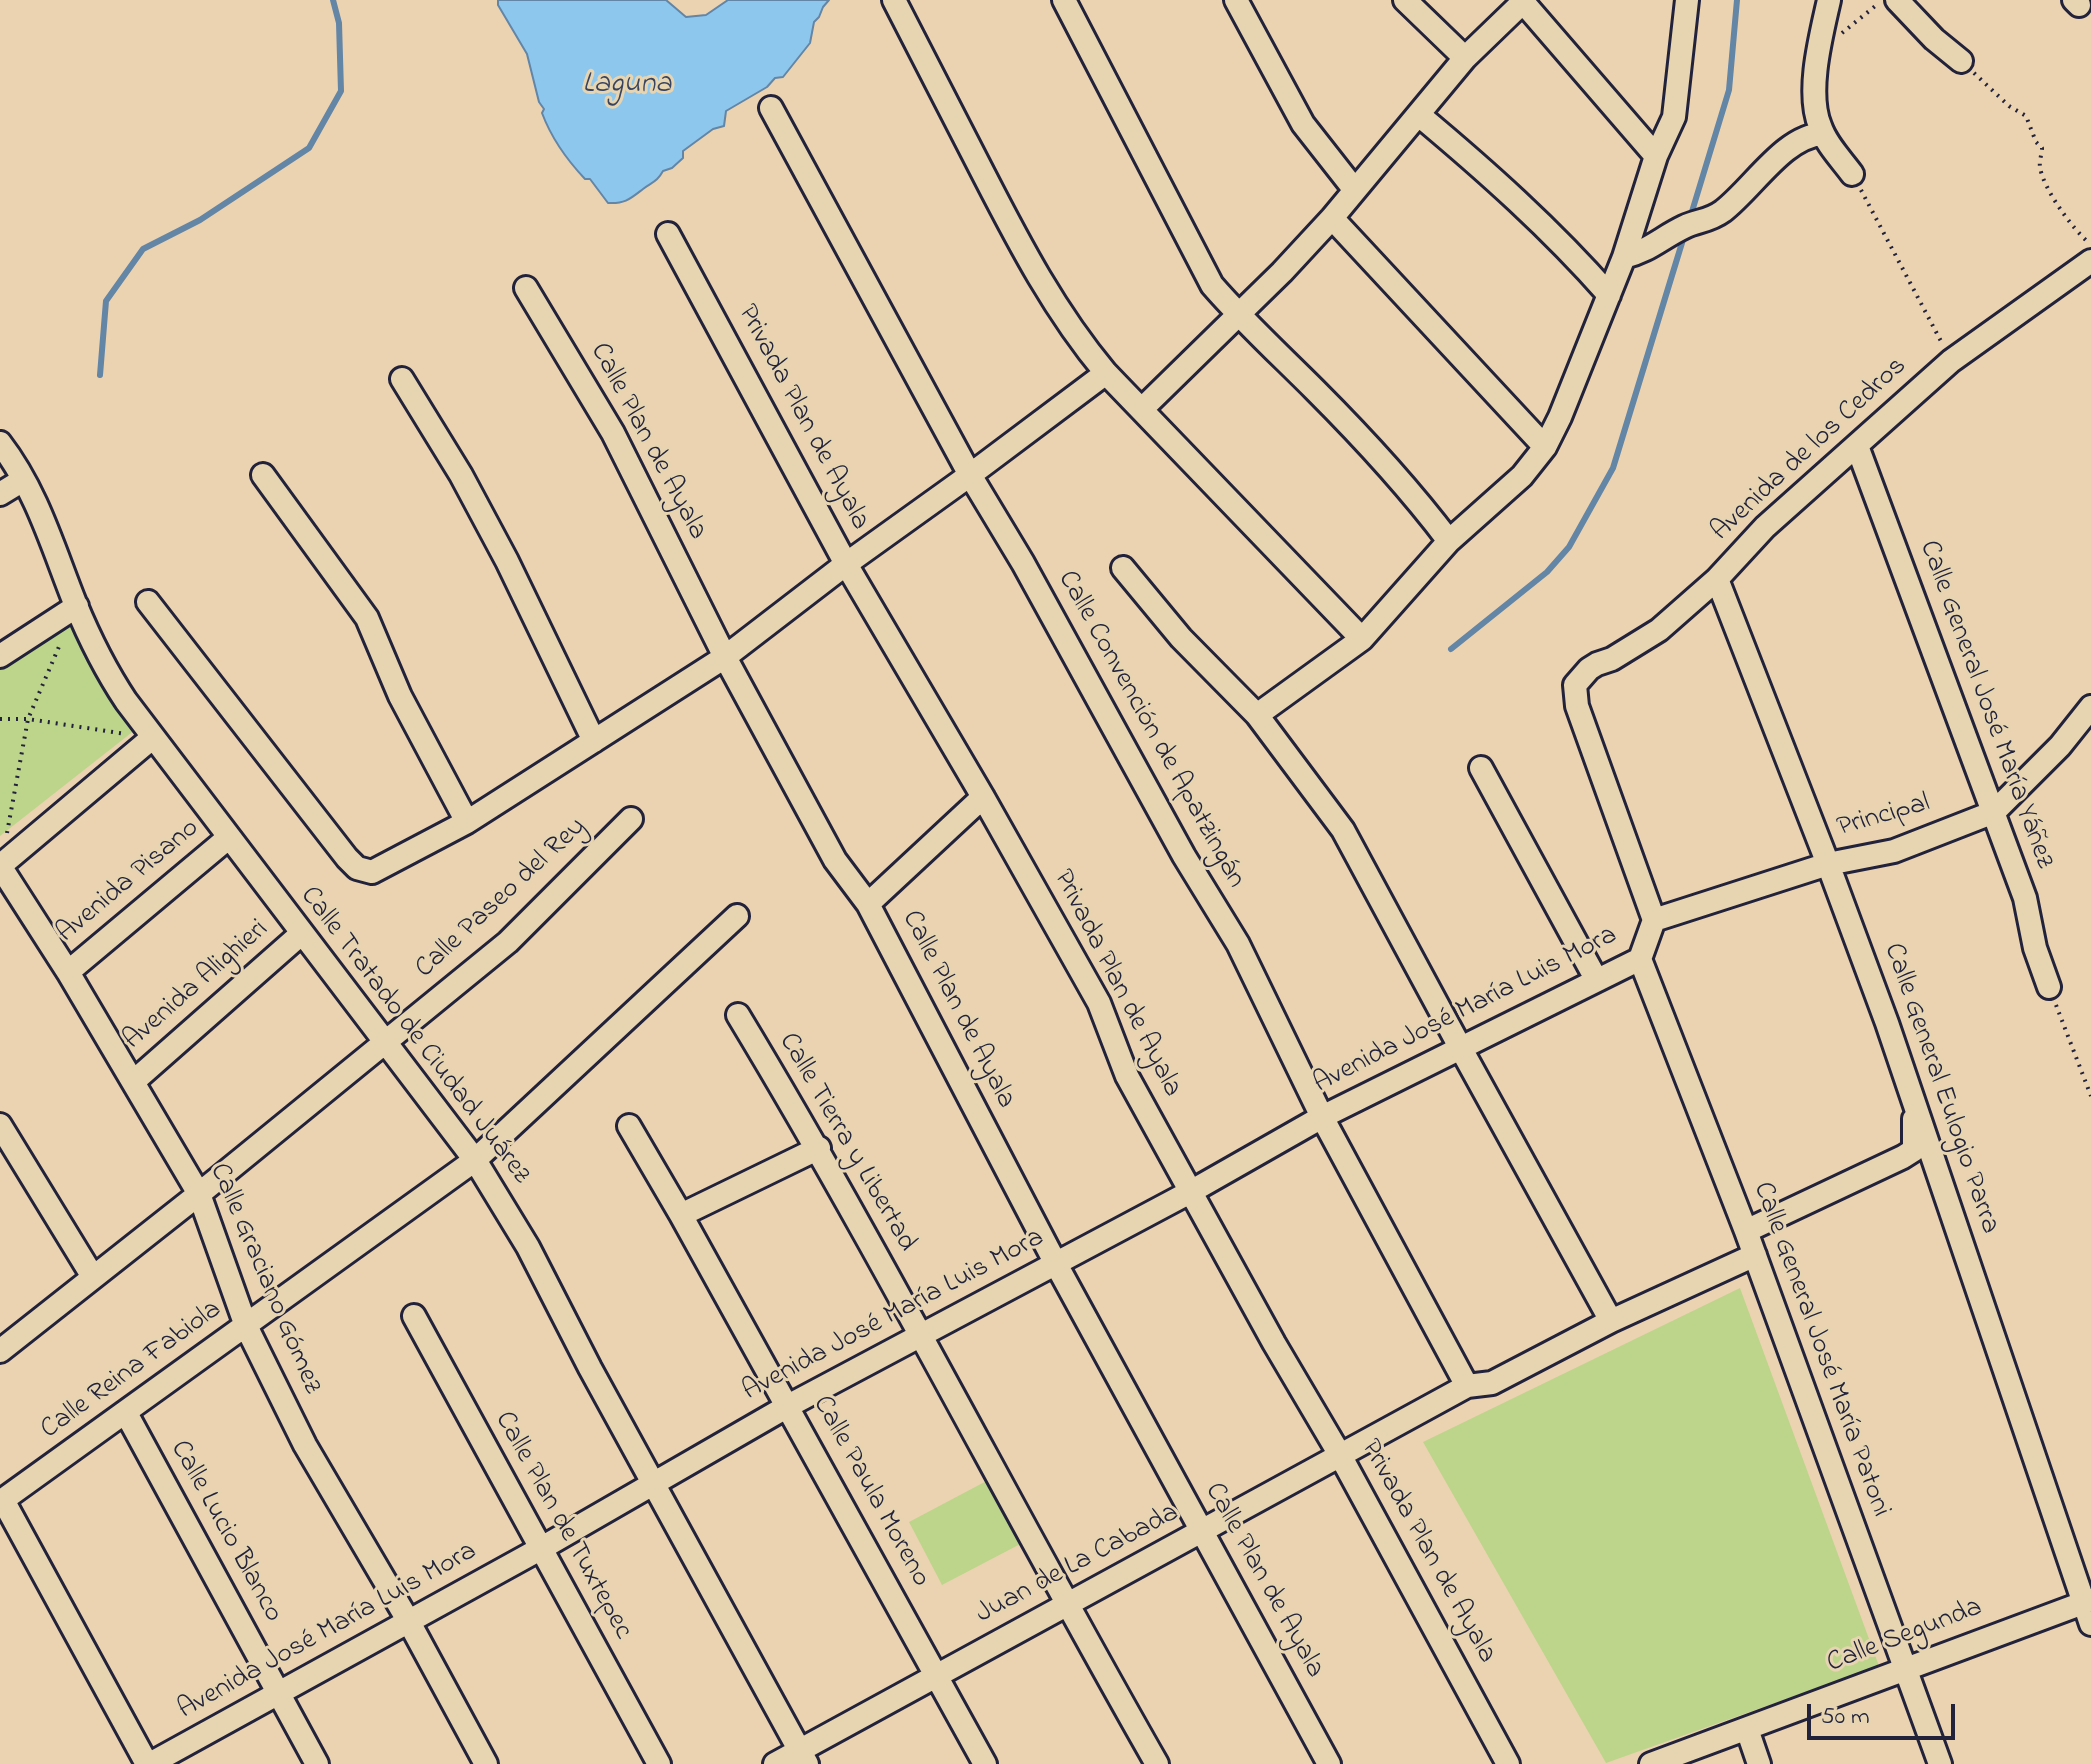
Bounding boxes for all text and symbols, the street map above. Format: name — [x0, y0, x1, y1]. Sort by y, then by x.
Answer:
water label: Laguna — [583, 68, 671, 104]
street label: Privada Plan de Ayala — [728, 300, 876, 536]
street label: Calle Plan de Ayala — [581, 338, 713, 546]
street label: Avenida de los Cedros — [1705, 351, 1915, 549]
street label: Calle General José María Yáñez — [1910, 536, 2060, 874]
street label: Calle Convención de Apatzingán — [1049, 566, 1251, 894]
street label: Principal — [1834, 788, 1934, 846]
street label: Calle Paseo del Rey — [410, 811, 594, 987]
street label: Avenida Pisano — [51, 813, 207, 951]
street label: Privada Plan de Ayala — [1044, 865, 1188, 1103]
street label: Calle Tratado de Ciudad Juárez — [291, 881, 537, 1191]
street label: Calle Plan de Ayala — [893, 905, 1021, 1115]
street label: Avenida Alighieri — [118, 914, 276, 1058]
street label: Avenida José María Luis Mora — [1309, 920, 1623, 1102]
street label: Calle General Eulogio Parra — [1874, 939, 2006, 1239]
street label: Calle Tierra y Libertad — [770, 1028, 922, 1258]
street label: Calle Graciano Gómez — [200, 1159, 328, 1399]
street label: Calle General José María Patoni — [1744, 1178, 1896, 1522]
street label: Avenida José María Luis Mora — [738, 1222, 1050, 1410]
street label: Calle Reina Fabiola — [35, 1294, 229, 1448]
street label: Calle Paula Moreno — [804, 1391, 936, 1593]
street label: Calle Plan de Tuxtepec — [486, 1406, 638, 1646]
street label: Privada Plan de Ayala — [1352, 1434, 1502, 1670]
street label: Calle Lucio Blanco — [161, 1435, 289, 1629]
street label: Calle Plan de Ayala — [1196, 1478, 1330, 1684]
street label: Juan de La Cabada — [971, 1497, 1185, 1633]
street label: Avenida José María Luis Mora — [173, 1536, 483, 1728]
street label: Calle Segunda — [1823, 1592, 1987, 1682]
scale bar — [1811, 1688, 1959, 1738]
text: 50 m — [1821, 1700, 1870, 1735]

